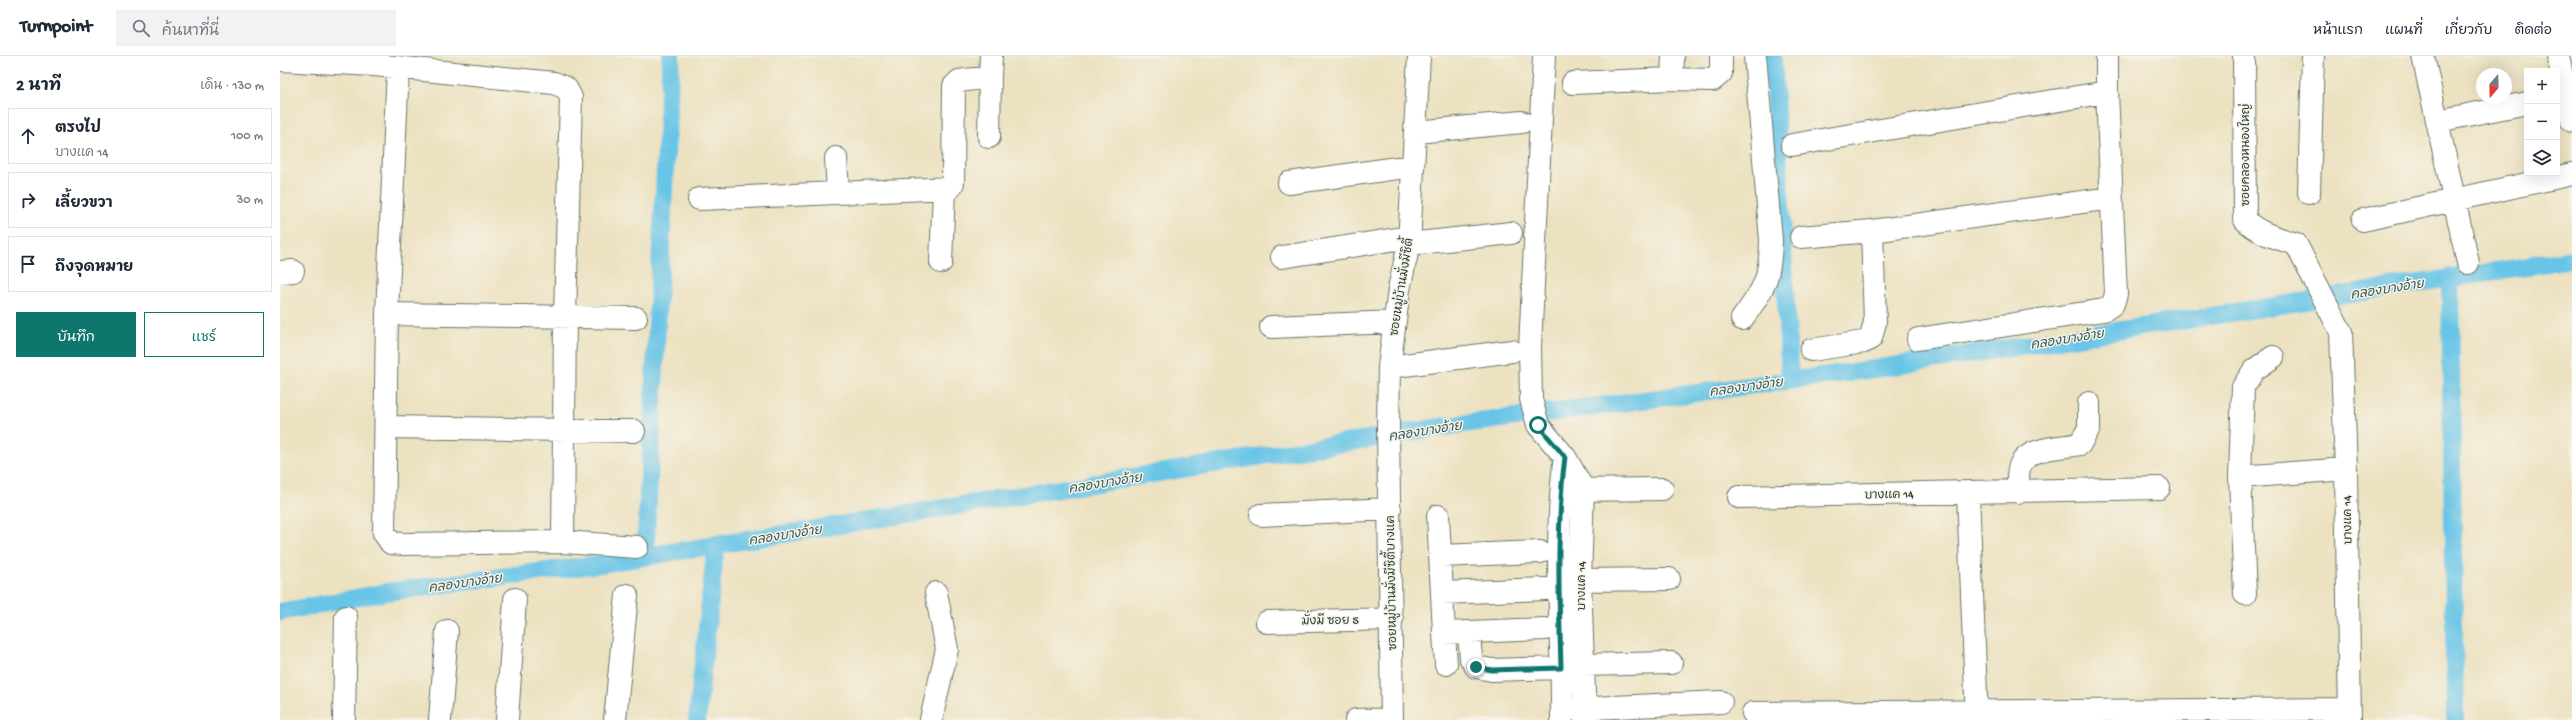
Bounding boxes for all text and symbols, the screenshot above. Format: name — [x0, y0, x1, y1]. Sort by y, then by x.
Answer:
search box — [116, 10, 396, 46]
text: Turnpoint — [20, 16, 92, 39]
icon: search — [130, 17, 152, 39]
text: ค้นหาที่นี่ — [162, 23, 219, 41]
text: หน้าแรก — [2313, 23, 2363, 40]
text: แผนที่ — [2385, 23, 2423, 40]
text: เกี่ยวกับ — [2445, 23, 2492, 40]
text: ติดต่อ — [2514, 23, 2552, 40]
north arrow — [2476, 68, 2512, 104]
map controls — [2524, 68, 2560, 176]
button: + — [2524, 68, 2560, 104]
text: 2 นาที — [16, 77, 61, 97]
text: เดิน · 130 m — [200, 79, 264, 94]
street label: ซอยคลองหนองใหญ่ — [2237, 104, 2254, 206]
button: − — [2524, 104, 2560, 140]
text: ตรงไป — [55, 120, 101, 138]
icon: ahead — [17, 125, 39, 147]
text: 100 m — [231, 129, 263, 144]
button: layers — [2524, 140, 2560, 176]
text: บางแค 14 — [55, 146, 108, 161]
icon: right — [17, 189, 39, 211]
text: 30 m — [237, 193, 263, 208]
text: เลี้ยวขวา — [55, 195, 113, 213]
street label: ซอยหมู่บ้านมั่งมีซิตี้ — [1382, 235, 1418, 337]
icon: arrive — [17, 253, 39, 275]
text: ถึงจุดหมาย — [55, 259, 133, 277]
water label: คลองบางอ้าย — [2349, 274, 2427, 304]
button: บันทึก — [16, 312, 136, 357]
button: แชร์ — [144, 312, 264, 357]
water label: คลองบางอ้าย — [2029, 324, 2107, 354]
water label: คลองบางอ้าย — [1708, 373, 1786, 401]
water label: คลองบางอ้าย — [1387, 416, 1465, 446]
route start — [1529, 416, 1547, 434]
water label: คลองบางอ้าย — [1067, 468, 1145, 498]
street label: บางแค 14 — [1864, 489, 1914, 503]
street label: บางแค 14 — [2342, 495, 2356, 545]
street label: ซอยหมู่บ้านมั่งมีซิตี้บางแค — [1379, 515, 1401, 651]
water label: คลองบางอ้าย — [747, 520, 825, 550]
street label: บางแค 14 — [1576, 561, 1590, 611]
water label: คลองบางอ้าย — [427, 569, 505, 597]
street label: มั่งมี ซอย 5 — [1301, 609, 1359, 629]
route end — [1467, 658, 1485, 676]

